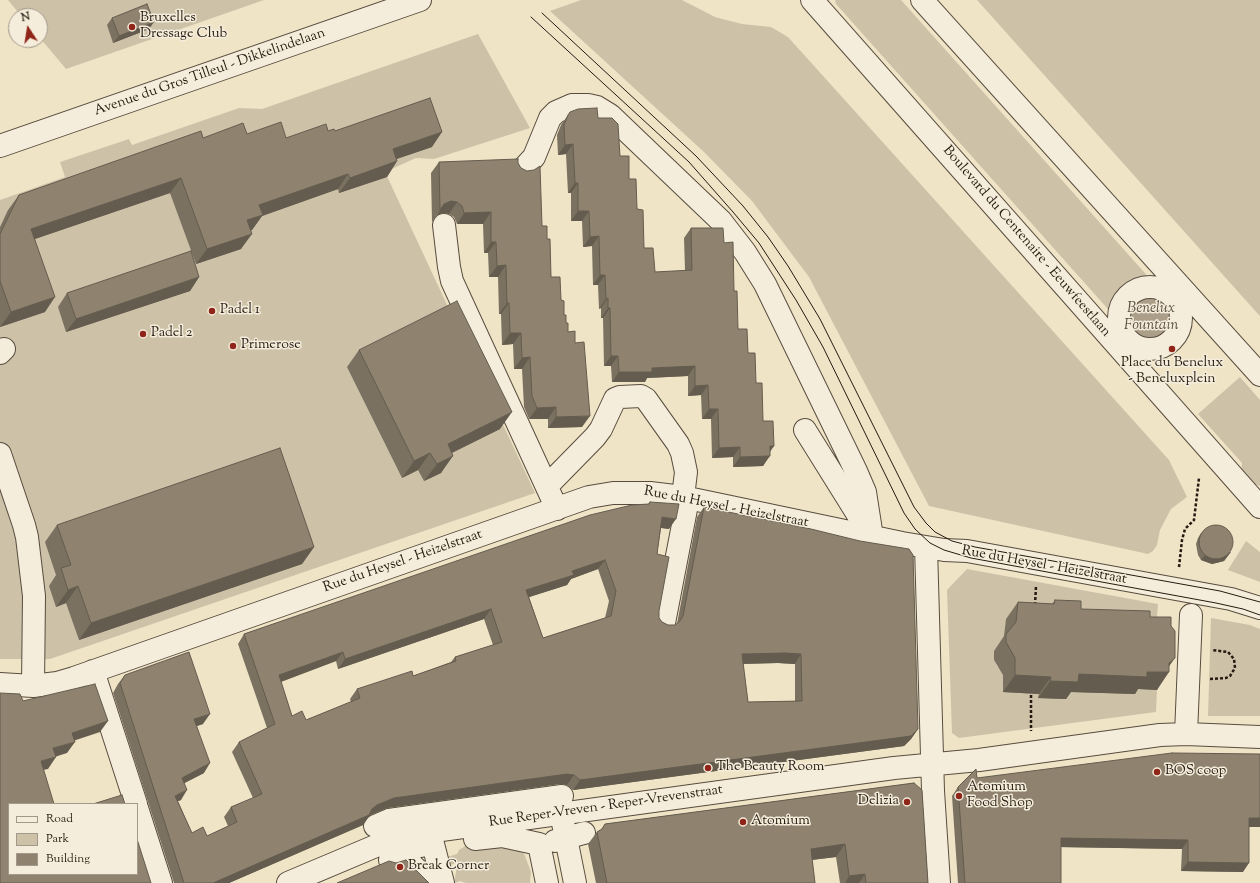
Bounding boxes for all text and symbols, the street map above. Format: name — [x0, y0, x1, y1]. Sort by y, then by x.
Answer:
north arrow — [8, 8, 48, 48]
text: N — [20, 9, 32, 26]
place label: Bruxelles Dressage Club — [140, 11, 227, 44]
marker: Bruxelles Dressage Club — [127, 22, 137, 32]
street label: Avenue du Gros Tilleul - Dikkelindelaan — [92, 25, 328, 121]
street label: Boulevard du Centenaire - Eeuwfeestlaan — [938, 143, 1114, 341]
water label: Benelux Fountain — [1124, 300, 1178, 335]
place label: Padel 1 — [220, 303, 260, 319]
marker: Padel 1 — [207, 306, 217, 316]
place label: Padel 2 — [151, 326, 193, 342]
marker: Padel 2 — [138, 329, 148, 339]
place label: Primerose — [241, 338, 301, 354]
marker: Primerose — [228, 341, 238, 351]
marker: Place du Benelux - Beneluxplein — [1167, 344, 1177, 354]
place label: Place du Benelux - Beneluxplein — [1121, 356, 1223, 388]
street label: Rue du Heysel - Heizelstraat — [642, 484, 810, 532]
street label: Rue du Heysel - Heizelstraat — [321, 527, 485, 597]
street label: Rue du Heysel - Heizelstraat — [960, 543, 1128, 589]
place label: The Beauty Room — [716, 760, 824, 776]
marker: The Beauty Room — [703, 763, 713, 773]
place label: BOS coop — [1165, 764, 1226, 780]
marker: BOS coop — [1152, 767, 1162, 777]
place label: Atomium Food Shop — [967, 780, 1032, 812]
street label: Rue Reper-Vreven - Reper-Vrevenstraat — [488, 782, 724, 832]
marker: Atomium Food Shop — [954, 791, 964, 801]
place label: Delizia — [858, 794, 899, 810]
marker: Delizia — [902, 797, 912, 807]
legend — [8, 803, 138, 875]
text: Road — [46, 810, 73, 828]
place label: Atomium — [751, 814, 810, 830]
marker: Atomium — [738, 817, 748, 827]
text: Park — [46, 830, 69, 848]
text: Building — [46, 850, 90, 868]
place label: Break Corner — [408, 859, 489, 875]
marker: Break Corner — [395, 862, 405, 872]

